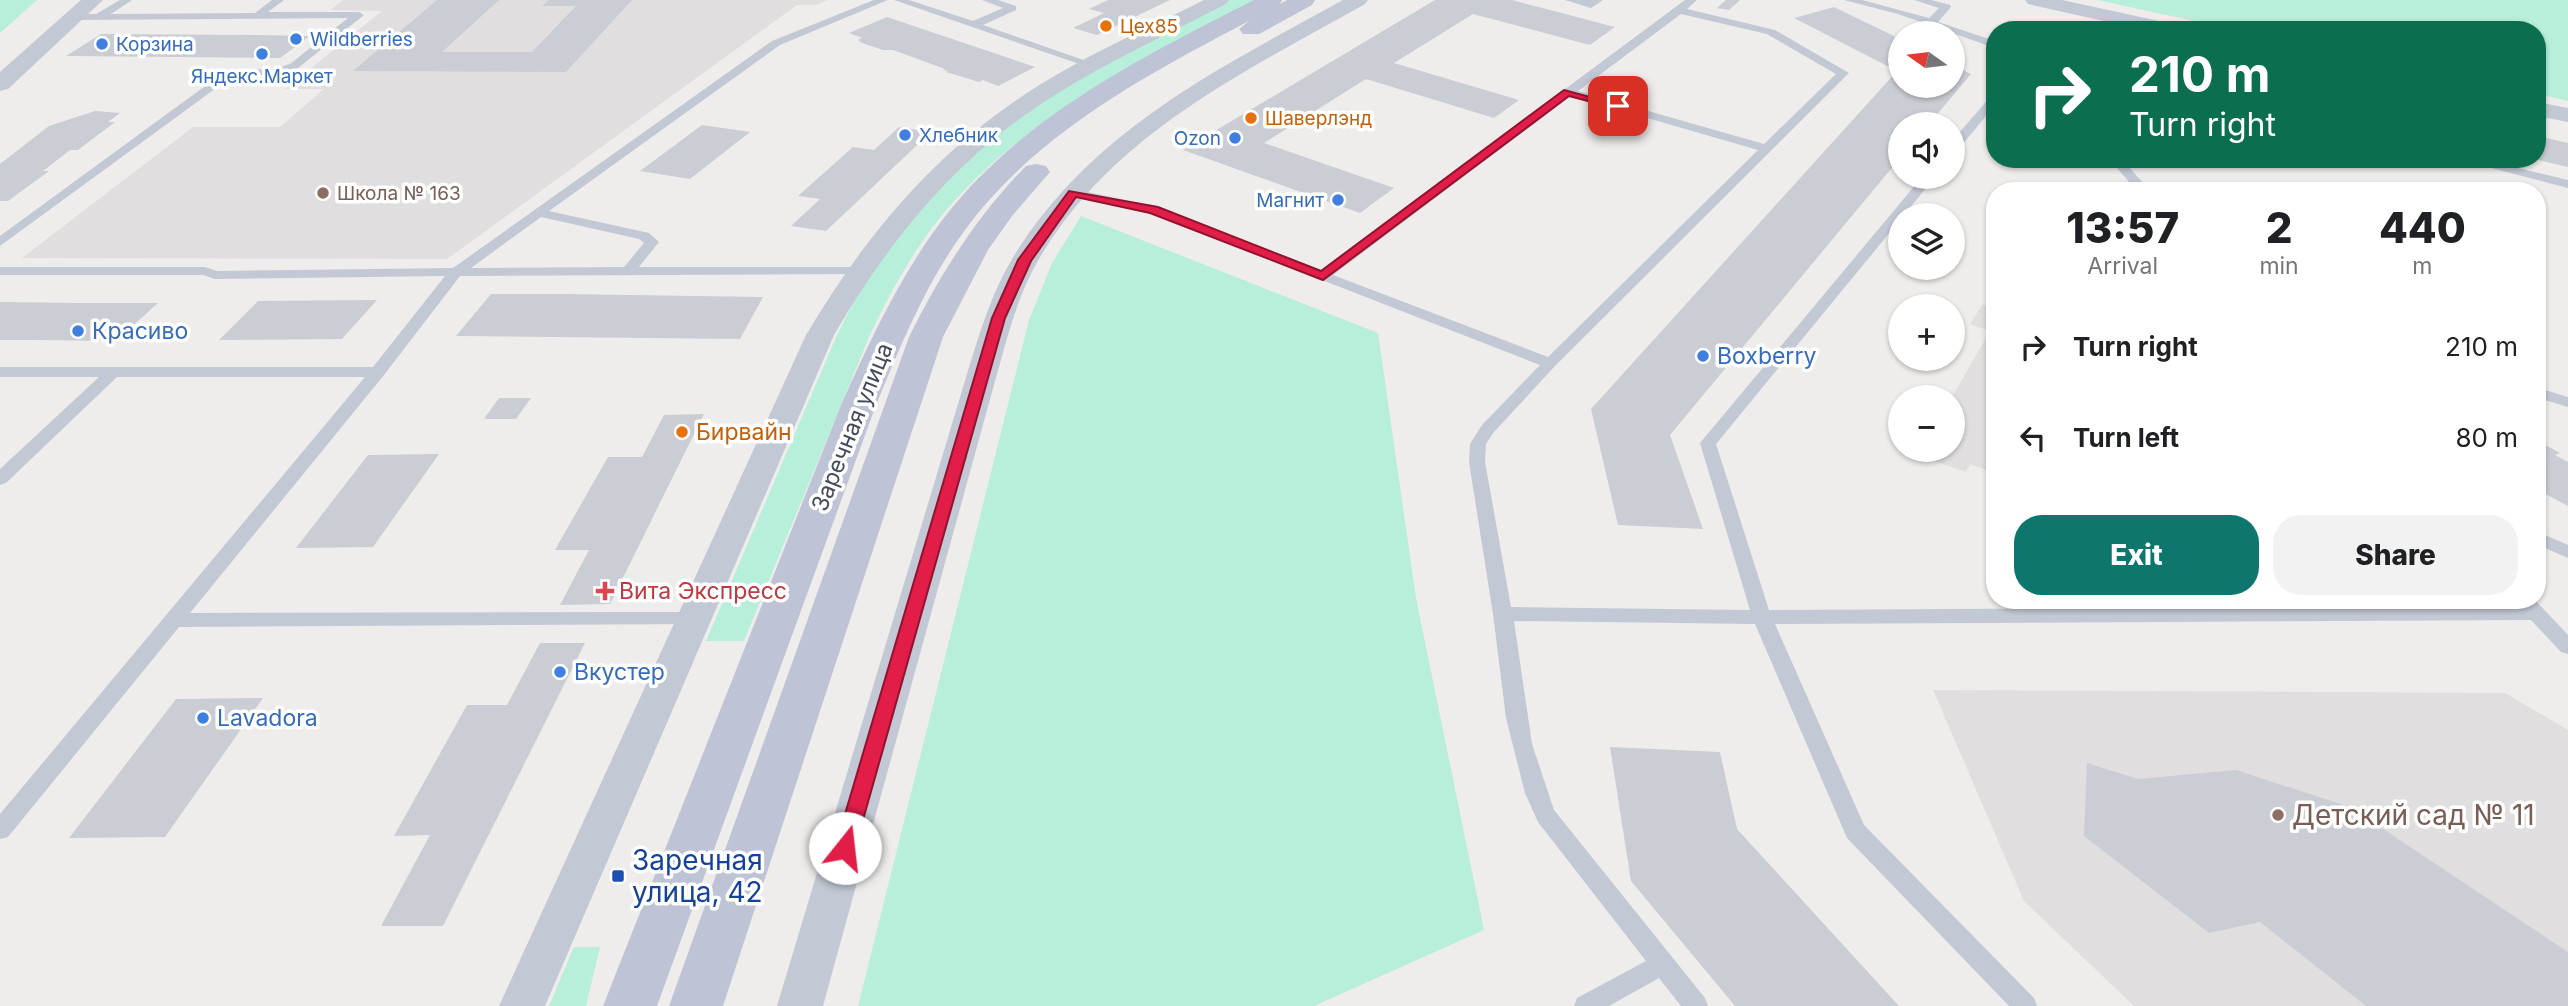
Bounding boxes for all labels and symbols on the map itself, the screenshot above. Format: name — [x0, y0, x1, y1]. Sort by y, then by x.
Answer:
place label: Цех85 — [1120, 15, 1178, 38]
marker: Цех85 — [1098, 18, 1114, 34]
north arrow — [1888, 21, 1965, 98]
place label: Wildberries — [310, 28, 413, 51]
marker: Wildberries — [288, 31, 304, 47]
place label: Корзина — [116, 33, 194, 56]
marker: Корзина — [94, 36, 110, 52]
marker: Яндекс.Маркет — [254, 46, 270, 62]
place label: Яндекс.Маркет — [191, 65, 333, 88]
pin — [1588, 76, 1648, 136]
place label: Шаверлэнд — [1265, 107, 1372, 130]
marker: Шаверлэнд — [1243, 110, 1259, 126]
place label: Хлебник — [919, 124, 999, 147]
marker: Хлебник — [897, 127, 913, 143]
place label: Ozon — [1174, 127, 1221, 150]
marker: Ozon — [1227, 130, 1243, 146]
place label: Школа № 163 — [337, 182, 461, 205]
marker: Школа № 163 — [315, 185, 331, 201]
place label: Магнит — [1256, 189, 1324, 212]
marker: Магнит — [1330, 192, 1346, 208]
place label: Красиво — [92, 317, 188, 345]
marker: Красиво — [70, 323, 86, 339]
street label: Заречная улица — [805, 339, 899, 515]
place label: Boxberry — [1717, 342, 1816, 370]
marker: Boxberry — [1695, 348, 1711, 364]
place label: Бирвайн — [696, 418, 792, 446]
marker: Бирвайн — [674, 424, 690, 440]
place label: Вита Экспресс — [619, 577, 787, 605]
marker: Вита Экспресс — [597, 583, 613, 599]
place label: Вкустер — [574, 658, 665, 686]
marker: Вкустер — [552, 664, 568, 680]
place label: Lavadora — [217, 704, 318, 732]
marker: Lavadora — [195, 710, 211, 726]
place label: Детский сад № 11 — [2292, 798, 2535, 832]
marker: Детский сад № 11 — [2270, 807, 2286, 823]
position arrow — [808, 811, 882, 885]
place label: Заречная улица, 42 — [632, 843, 763, 909]
marker: Заречная улица, 42 — [610, 868, 626, 884]

